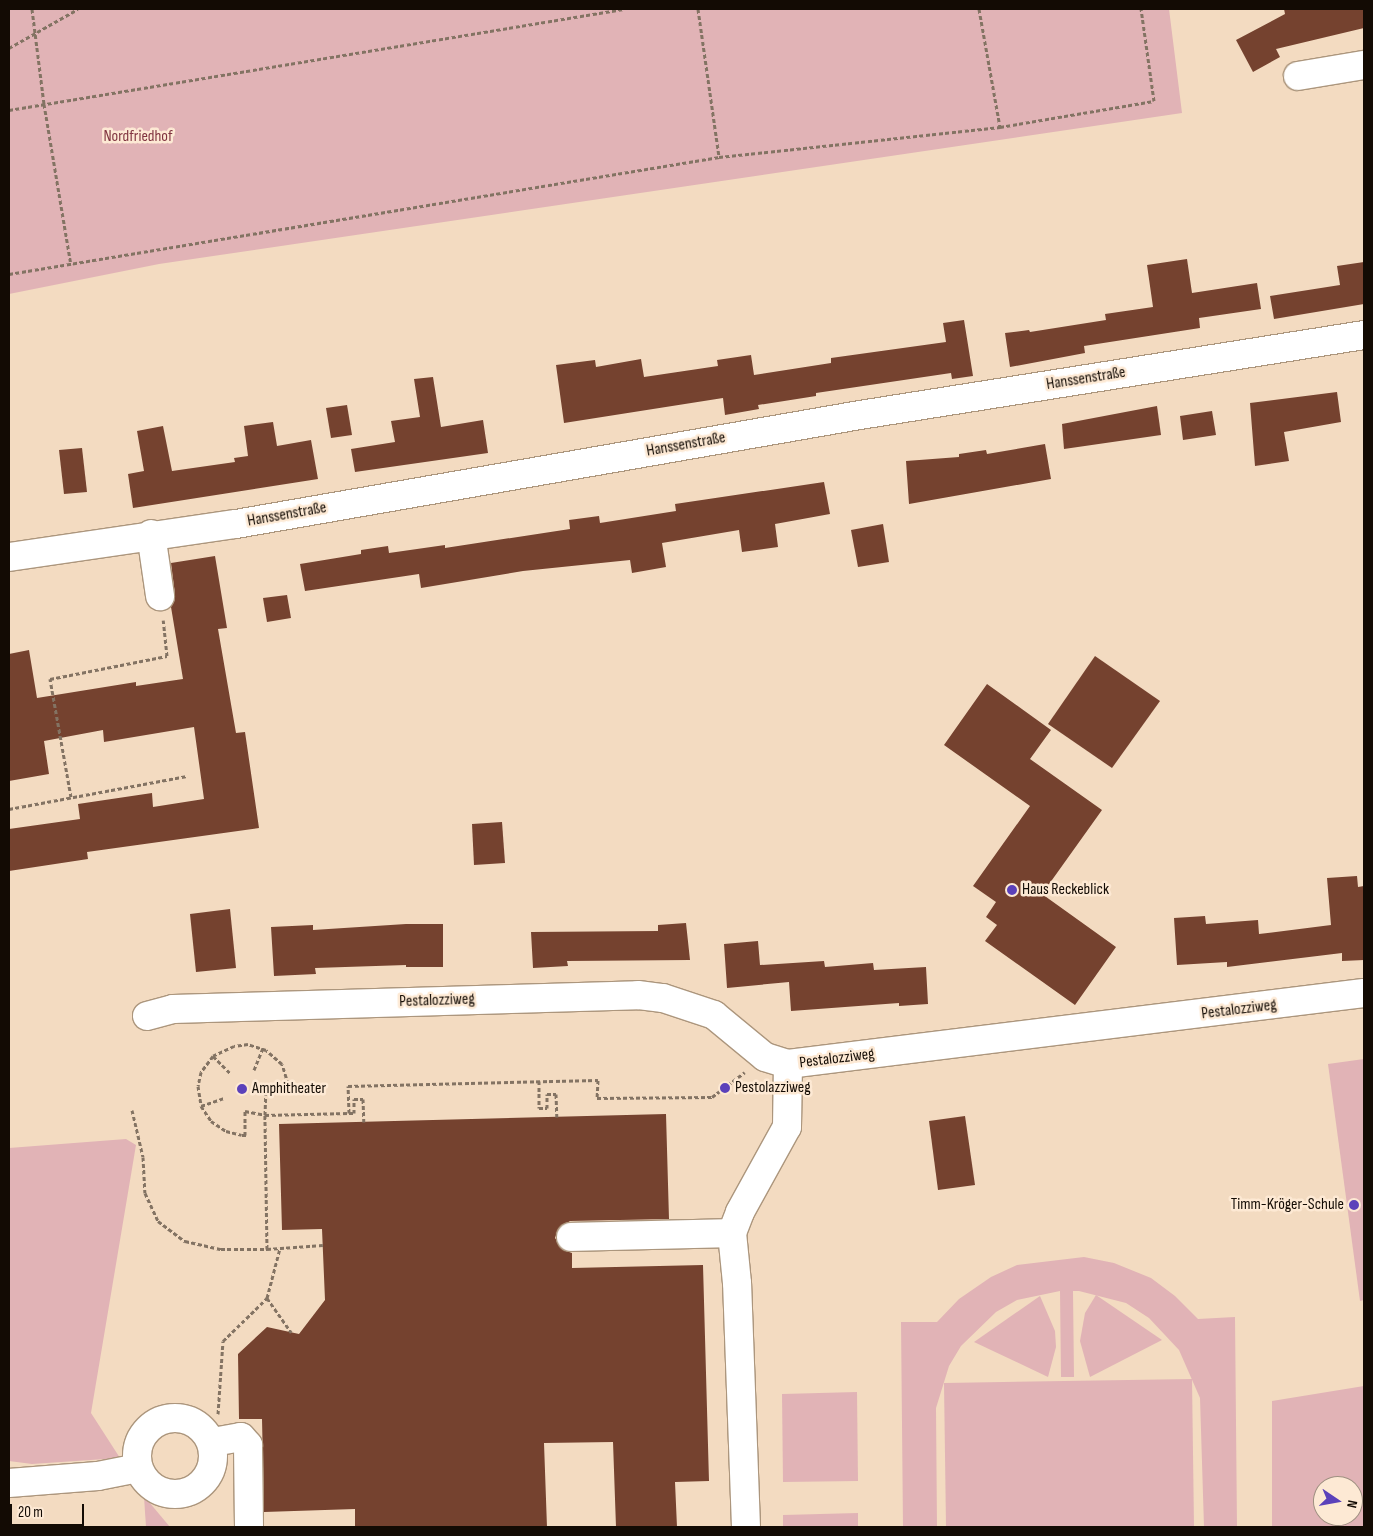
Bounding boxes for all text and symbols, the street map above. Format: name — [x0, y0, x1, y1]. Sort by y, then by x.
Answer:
park label: Nordfriedhof — [103, 127, 173, 147]
street label: Hanssenstraße — [1045, 363, 1127, 395]
street label: Hanssenstraße — [645, 429, 727, 461]
street label: Hanssenstraße — [246, 499, 328, 531]
place label: Haus Reckeblick — [1022, 880, 1109, 900]
marker: Haus Reckeblick — [1006, 884, 1018, 896]
street label: Pestalozziweg — [399, 990, 475, 1012]
street label: Pestalozziweg — [1200, 996, 1278, 1024]
street label: Pestalozziweg — [798, 1045, 876, 1073]
place label: Pestolazziweg — [735, 1078, 811, 1098]
place label: Amphitheater — [252, 1079, 326, 1099]
marker: Pestolazziweg — [719, 1082, 731, 1094]
marker: Amphitheater — [236, 1083, 248, 1095]
place label: Timm-Kröger-Schule — [1231, 1195, 1344, 1215]
marker: Timm-Kröger-Schule — [1348, 1199, 1360, 1211]
north arrow — [1313, 1476, 1363, 1526]
scale bar — [12, 1494, 86, 1526]
text: N — [1343, 1499, 1361, 1509]
text: 20 m — [18, 1503, 43, 1522]

